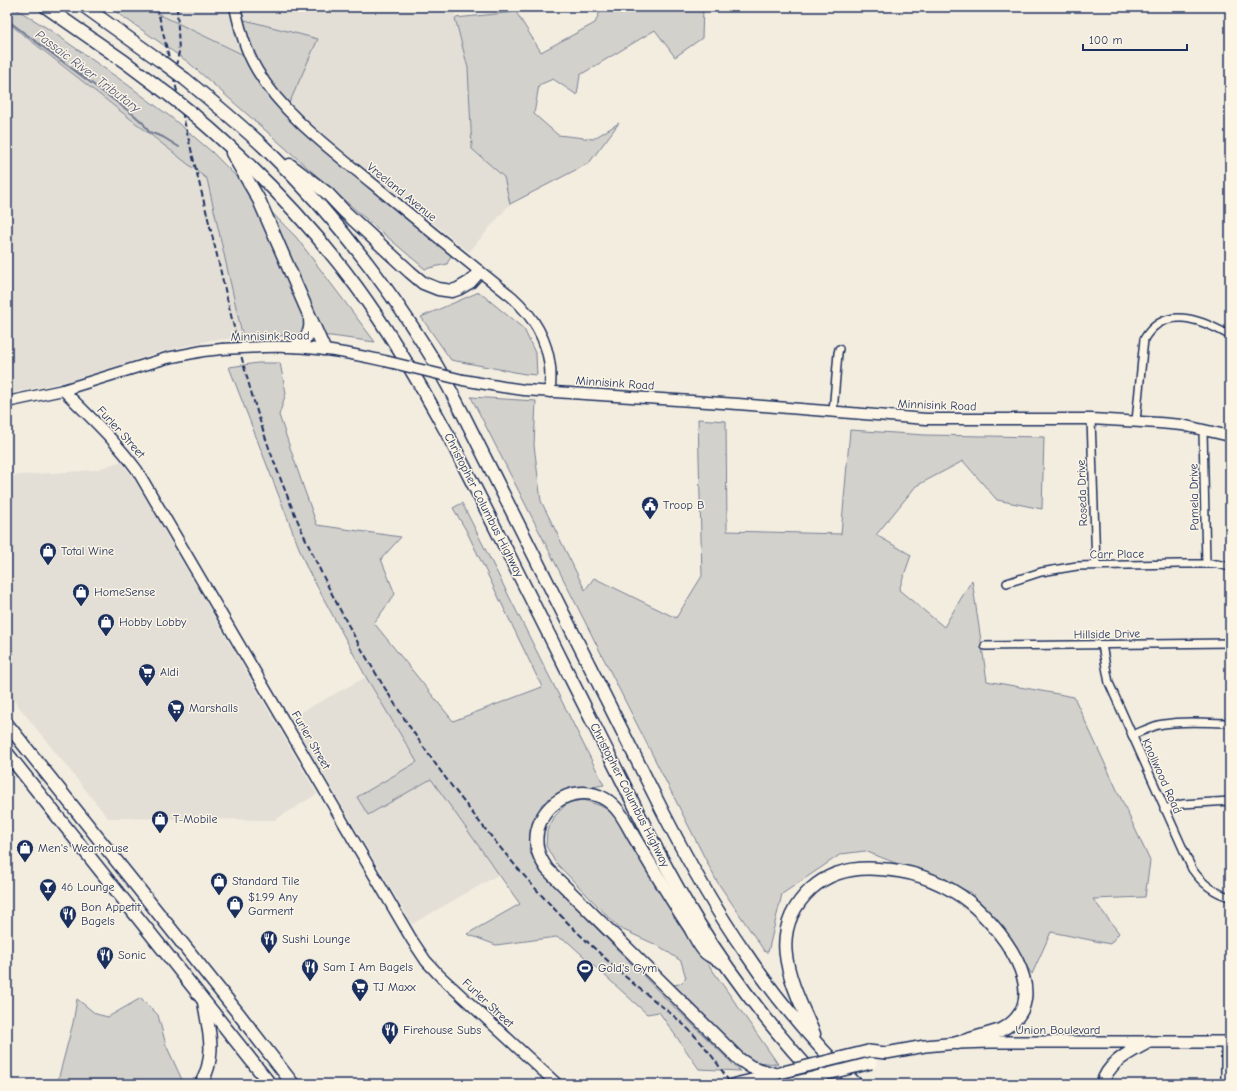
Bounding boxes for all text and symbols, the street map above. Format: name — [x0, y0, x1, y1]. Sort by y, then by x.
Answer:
scale bar — [1083, 26, 1187, 52]
water label: Passaic River Tributary — [33, 27, 144, 116]
text: 100 m — [1089, 33, 1122, 47]
street label: Vreeland Avenue — [364, 160, 440, 224]
street label: Minnisink Road — [230, 328, 310, 344]
street label: Minnisink Road — [575, 373, 655, 393]
street label: Minnisink Road — [897, 397, 977, 413]
street label: Furler Street — [94, 403, 148, 461]
street label: Christopher Columbus Highway — [441, 431, 527, 580]
street label: Roseda Drive — [1074, 459, 1090, 527]
street label: Pamela Drive — [1186, 463, 1202, 531]
public building icon: Troop B — [640, 495, 660, 520]
place label: Troop B — [663, 498, 704, 512]
shop icon: Total Wine — [38, 541, 58, 566]
place label: Total Wine — [61, 544, 114, 558]
street label: Carr Place — [1090, 547, 1144, 561]
shop icon: HomeSense — [71, 582, 91, 607]
place label: HomeSense — [94, 585, 155, 599]
shop icon: Hobby Lobby — [96, 612, 116, 637]
place label: Hobby Lobby — [119, 615, 187, 629]
street label: Hillside Drive — [1074, 626, 1140, 642]
supermarket icon: Aldi — [137, 662, 157, 687]
place label: Aldi — [160, 665, 179, 679]
supermarket icon: Marshalls — [166, 698, 186, 723]
place label: Marshalls — [189, 701, 238, 715]
street label: Furler Street — [289, 708, 334, 772]
street label: Christopher Columbus Highway — [587, 721, 673, 870]
street label: Knollwood Road — [1139, 736, 1185, 816]
shop icon: T-Mobile — [150, 809, 170, 834]
place label: T-Mobile — [173, 812, 217, 826]
shop icon: Men's Wearhouse — [15, 838, 35, 863]
place label: Men's Wearhouse — [38, 841, 129, 855]
shop icon: Standard Tile — [209, 871, 229, 896]
place label: Standard Tile — [232, 874, 300, 888]
bar icon: 46 Lounge — [38, 877, 58, 902]
place label: 46 Lounge — [61, 880, 115, 894]
place label: $1.99 Any Garment — [248, 890, 298, 918]
shop icon: $1.99 Any Garment — [225, 894, 245, 919]
place label: Bon Appetit Bagels — [81, 900, 141, 928]
restaurant icon: Bon Appetit Bagels — [58, 904, 78, 929]
restaurant icon: Sushi Lounge — [259, 929, 279, 954]
place label: Sushi Lounge — [282, 932, 350, 946]
restaurant icon: Sonic — [95, 945, 115, 970]
place label: Sonic — [118, 948, 146, 962]
restaurant icon: Sam I Am Bagels — [300, 957, 320, 982]
sports icon: Gold's Gym — [575, 958, 595, 983]
place label: Sam I Am Bagels — [323, 960, 413, 974]
place label: Gold's Gym — [598, 961, 657, 975]
street label: Furler Street — [459, 976, 517, 1031]
supermarket icon: TJ Maxx — [350, 977, 370, 1002]
place label: TJ Maxx — [373, 980, 416, 994]
restaurant icon: Firehouse Subs — [380, 1020, 400, 1045]
place label: Firehouse Subs — [403, 1023, 481, 1037]
street label: Union Boulevard — [1016, 1023, 1100, 1037]

